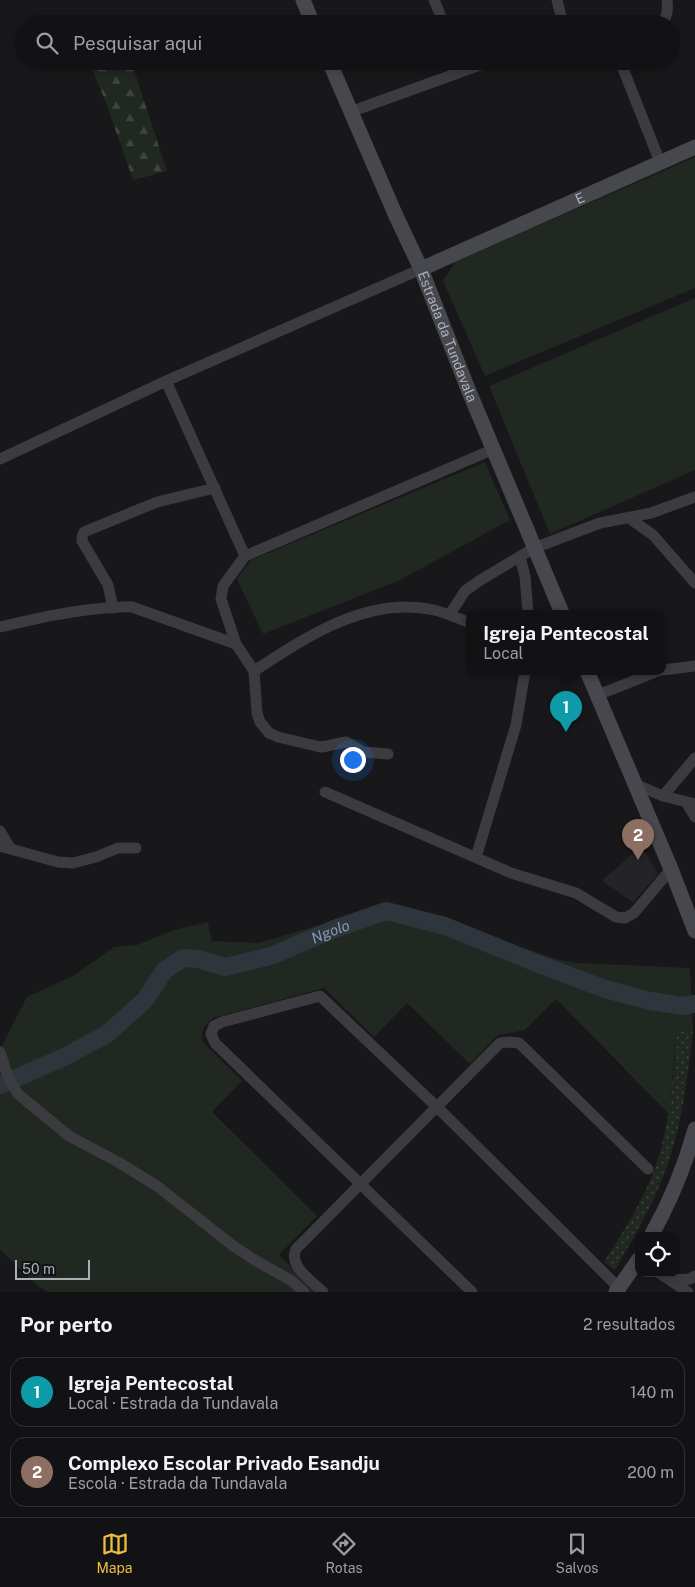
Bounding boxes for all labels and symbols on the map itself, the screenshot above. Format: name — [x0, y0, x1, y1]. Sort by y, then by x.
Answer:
street label: E — [573, 189, 587, 207]
street label: Estrada da Tundavala — [415, 269, 480, 404]
pin: 1 — [550, 691, 582, 732]
your location — [340, 747, 366, 773]
pin: 2 — [622, 819, 654, 860]
water label: Ngolo — [308, 916, 352, 946]
scale bar — [15, 1257, 90, 1280]

